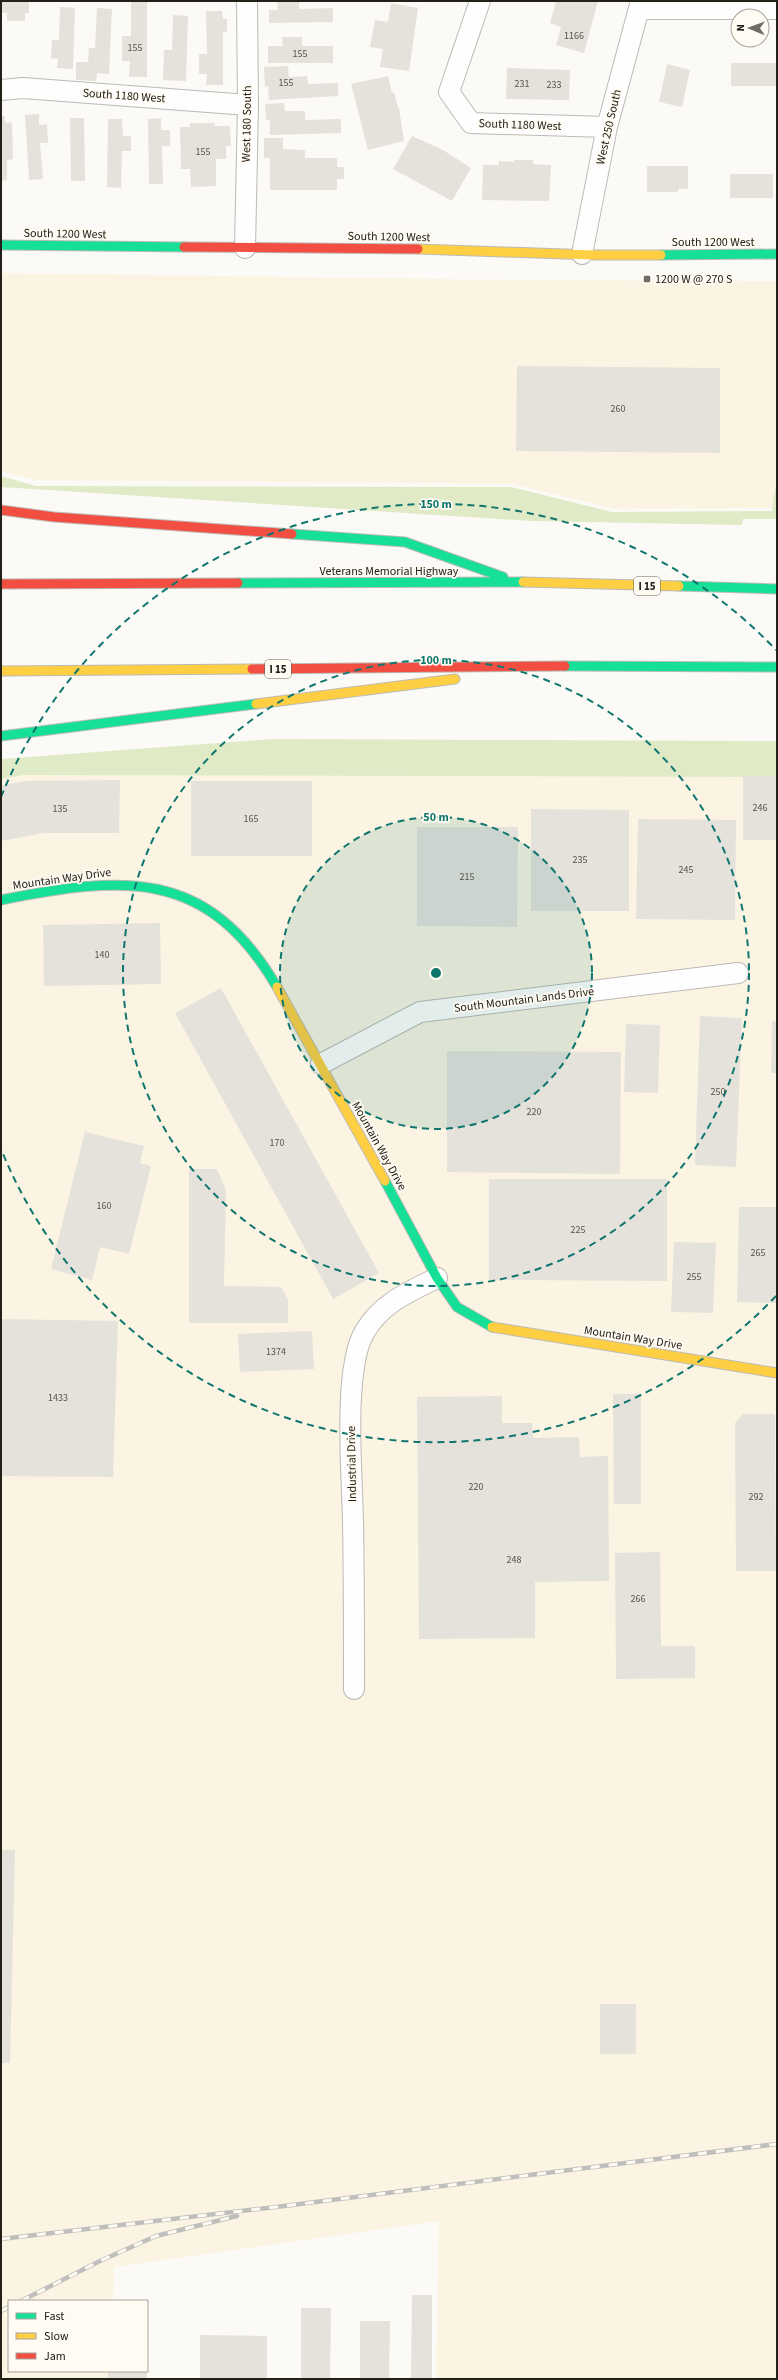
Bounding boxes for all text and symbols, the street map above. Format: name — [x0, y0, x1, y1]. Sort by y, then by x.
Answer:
north arrow — [730, 8, 770, 48]
text: N — [733, 24, 748, 32]
house number: 1166 — [564, 29, 584, 43]
house number: 155 — [128, 41, 142, 55]
house number: 155 — [293, 47, 307, 61]
house number: 155 — [279, 76, 293, 90]
house number: 231 — [515, 77, 529, 91]
house number: 233 — [547, 78, 561, 92]
street label: South 1180 West — [82, 85, 166, 107]
street label: West 180 South — [238, 85, 256, 163]
street label: West 250 South — [592, 88, 626, 166]
street label: South 1180 West — [478, 115, 562, 135]
house number: 155 — [196, 145, 210, 159]
street label: South 1200 West — [23, 225, 107, 243]
street label: South 1200 West — [347, 228, 431, 246]
street label: South 1200 West — [672, 234, 754, 251]
place label: 1200 W @ 270 S — [655, 271, 732, 288]
marker: 1200 W @ 270 S — [642, 274, 652, 284]
house number: 260 — [611, 402, 625, 416]
text: 150 m — [420, 496, 452, 513]
street label: Veterans Memorial Highway — [320, 563, 459, 580]
road number: I 15 — [634, 577, 660, 595]
text: 100 m — [420, 652, 452, 669]
road number: I 15 — [265, 660, 291, 678]
house number: 246 — [753, 801, 767, 815]
house number: 135 — [53, 802, 67, 816]
text: 50 m — [423, 809, 449, 826]
house number: 165 — [244, 812, 258, 826]
house number: 235 — [573, 853, 587, 867]
house number: 245 — [679, 863, 693, 877]
street label: Mountain Way Drive — [12, 864, 112, 894]
house number: 215 — [460, 870, 474, 884]
house number: 140 — [95, 948, 109, 962]
centre of rings — [429, 966, 443, 980]
street label: South Mountain Lands Drive — [453, 983, 595, 1017]
house number: 250 — [711, 1085, 725, 1099]
street label: Mountain Way Drive — [347, 1098, 411, 1194]
house number: 220 — [527, 1105, 541, 1119]
house number: 170 — [270, 1136, 284, 1150]
house number: 160 — [97, 1199, 111, 1213]
house number: 225 — [571, 1223, 585, 1237]
house number: 265 — [751, 1246, 765, 1260]
house number: 255 — [687, 1270, 701, 1284]
street label: Mountain Way Drive — [583, 1322, 683, 1354]
house number: 1374 — [266, 1345, 286, 1359]
house number: 1433 — [48, 1391, 68, 1405]
street label: Industrial Drive — [343, 1426, 361, 1502]
house number: 220 — [469, 1480, 483, 1494]
house number: 292 — [749, 1490, 763, 1504]
house number: 248 — [507, 1553, 521, 1567]
house number: 266 — [631, 1592, 645, 1606]
legend — [8, 2300, 148, 2372]
text: Fast — [44, 2308, 64, 2325]
text: Slow — [44, 2328, 69, 2345]
text: Jam — [44, 2348, 66, 2365]

